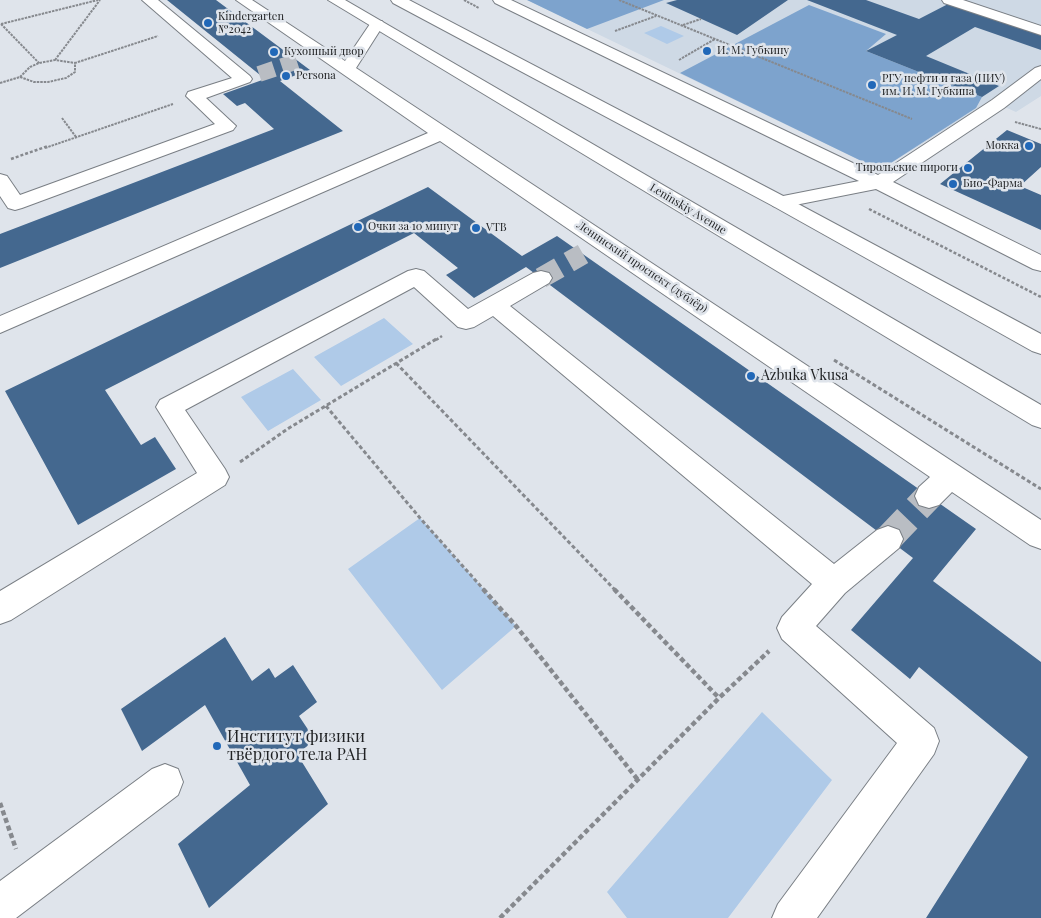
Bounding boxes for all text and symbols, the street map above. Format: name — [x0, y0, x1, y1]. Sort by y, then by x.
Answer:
place label: Kindergarten №2042 — [218, 10, 284, 36]
marker: Kindergarten №2042 — [202, 17, 214, 29]
place label: И. М. Губкину — [717, 44, 789, 58]
place label: Кухонный двор — [284, 45, 364, 59]
marker: И. М. Губкину — [701, 45, 713, 57]
marker: Кухонный двор — [268, 46, 280, 58]
place label: Persona — [296, 69, 336, 83]
marker: Persona — [280, 70, 292, 82]
place label: РГУ нефти и газа (НИУ) им. И. М. Губкина — [882, 72, 1005, 98]
marker: РГУ нефти и газа (НИУ) им. И. М. Губкина — [866, 79, 878, 91]
place label: Мокка — [986, 139, 1019, 153]
marker: Мокка — [1023, 140, 1035, 152]
place label: Тирольские пироги — [856, 161, 958, 175]
marker: Тирольские пироги — [962, 162, 974, 174]
place label: Био-Фарма — [963, 177, 1022, 191]
marker: Био-Фарма — [947, 178, 959, 190]
street label: Leninskiy Avenue — [647, 181, 729, 237]
street label: Ленинский проспект (дублёр) — [574, 218, 710, 316]
place label: Очки за 10 минут — [368, 220, 458, 234]
marker: Очки за 10 минут — [352, 221, 364, 233]
place label: VTB — [486, 221, 507, 235]
marker: VTB — [470, 222, 482, 234]
place label: Azbuka Vkusa — [761, 368, 848, 384]
marker: Azbuka Vkusa — [745, 370, 757, 382]
place label: Институт физики твёрдого тела РАН — [227, 727, 367, 765]
marker: Институт физики твёрдого тела РАН — [211, 740, 223, 752]

